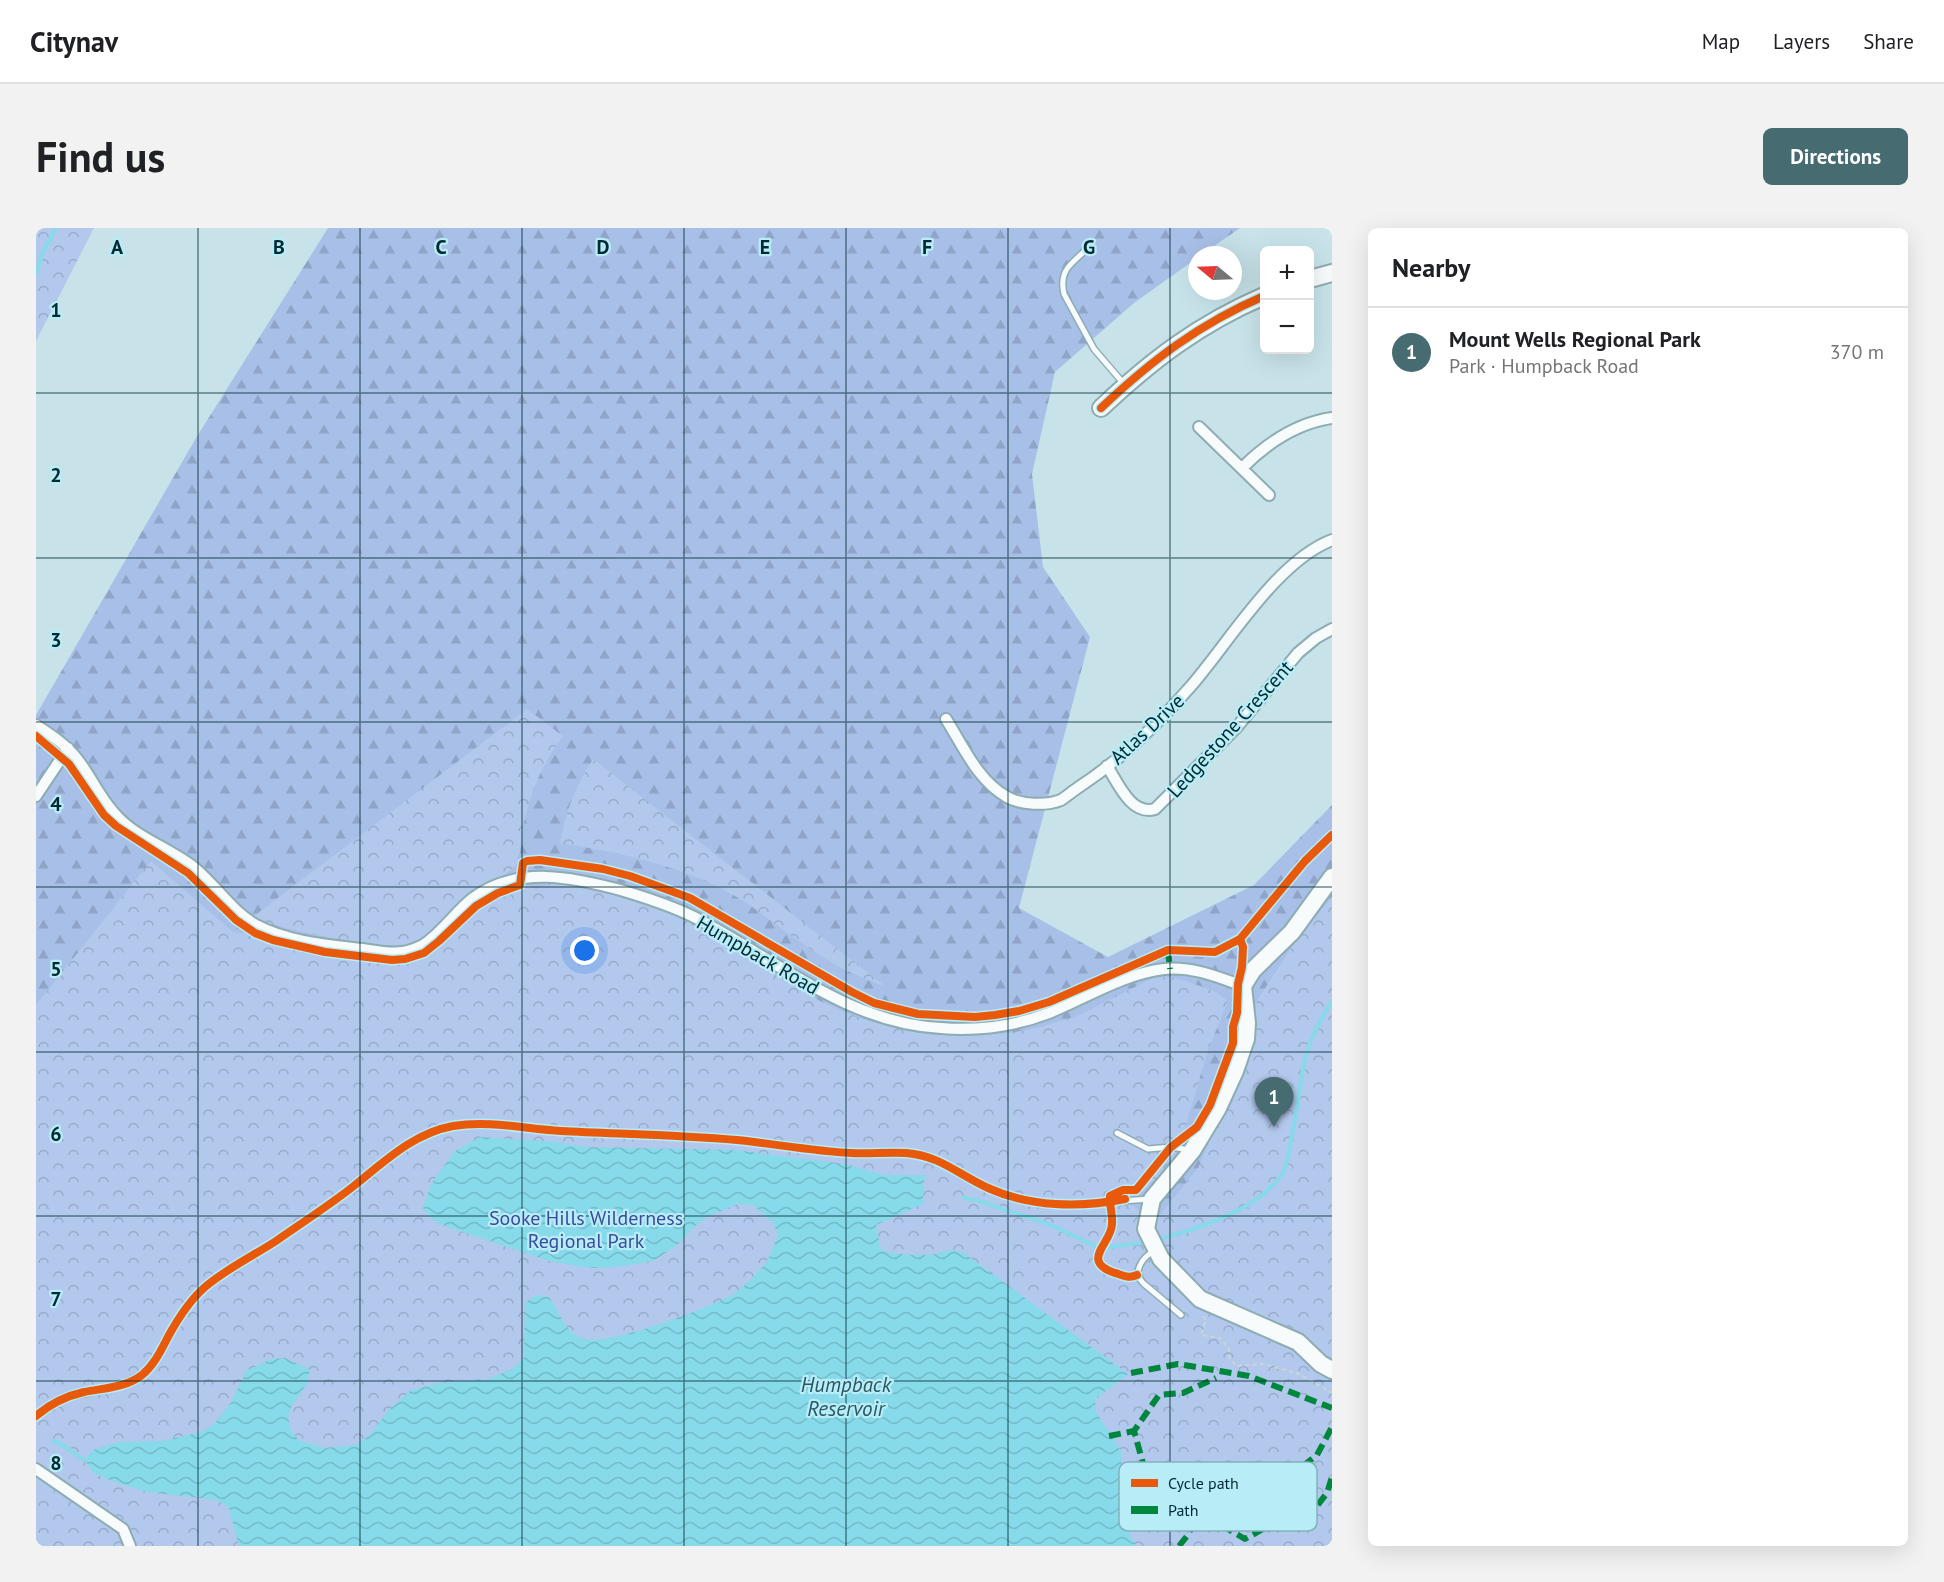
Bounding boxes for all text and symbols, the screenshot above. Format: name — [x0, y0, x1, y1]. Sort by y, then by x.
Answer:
text: Citynav — [30, 23, 118, 60]
text: Map — [1702, 28, 1740, 55]
text: Layers — [1773, 28, 1830, 55]
text: Share — [1863, 28, 1914, 55]
button: Directions — [1763, 128, 1908, 185]
text: Find us — [36, 129, 165, 184]
text: A — [111, 234, 124, 260]
text: B — [273, 234, 285, 260]
text: C — [435, 234, 447, 260]
text: D — [597, 234, 610, 260]
text: E — [760, 234, 770, 260]
text: F — [922, 234, 932, 260]
text: G — [1083, 234, 1095, 260]
north arrow — [1188, 246, 1242, 300]
map controls — [1260, 246, 1314, 354]
button: + — [1260, 246, 1314, 300]
text: Nearby — [1392, 251, 1470, 284]
text: 1 — [50, 297, 62, 323]
button: − — [1260, 300, 1314, 354]
text: Mount Wells Regional Park — [1449, 325, 1701, 353]
text: 1 — [1406, 339, 1417, 365]
text: 370 m — [1830, 339, 1884, 365]
text: Park · Humpback Road — [1449, 353, 1639, 379]
text: 2 — [50, 462, 62, 488]
text: 3 — [50, 627, 62, 653]
street label: Ledgestone Crescent — [1161, 655, 1299, 803]
street label: Atlas Drive — [1104, 688, 1190, 770]
text: 4 — [50, 791, 62, 817]
street label: Humpback Road — [692, 909, 824, 1001]
your location — [570, 936, 599, 965]
text: 5 — [50, 956, 62, 982]
pin: 1 — [1254, 1078, 1294, 1127]
text: 6 — [50, 1121, 62, 1147]
park label: Sooke Hills Wilderness Regional Park — [489, 1205, 683, 1254]
text: 7 — [50, 1286, 62, 1312]
water label: Humpback Reservoir — [801, 1371, 893, 1422]
text: 8 — [50, 1450, 62, 1476]
legend — [1119, 1462, 1317, 1531]
text: Cycle path — [1168, 1473, 1239, 1493]
text: Path — [1168, 1500, 1199, 1520]

